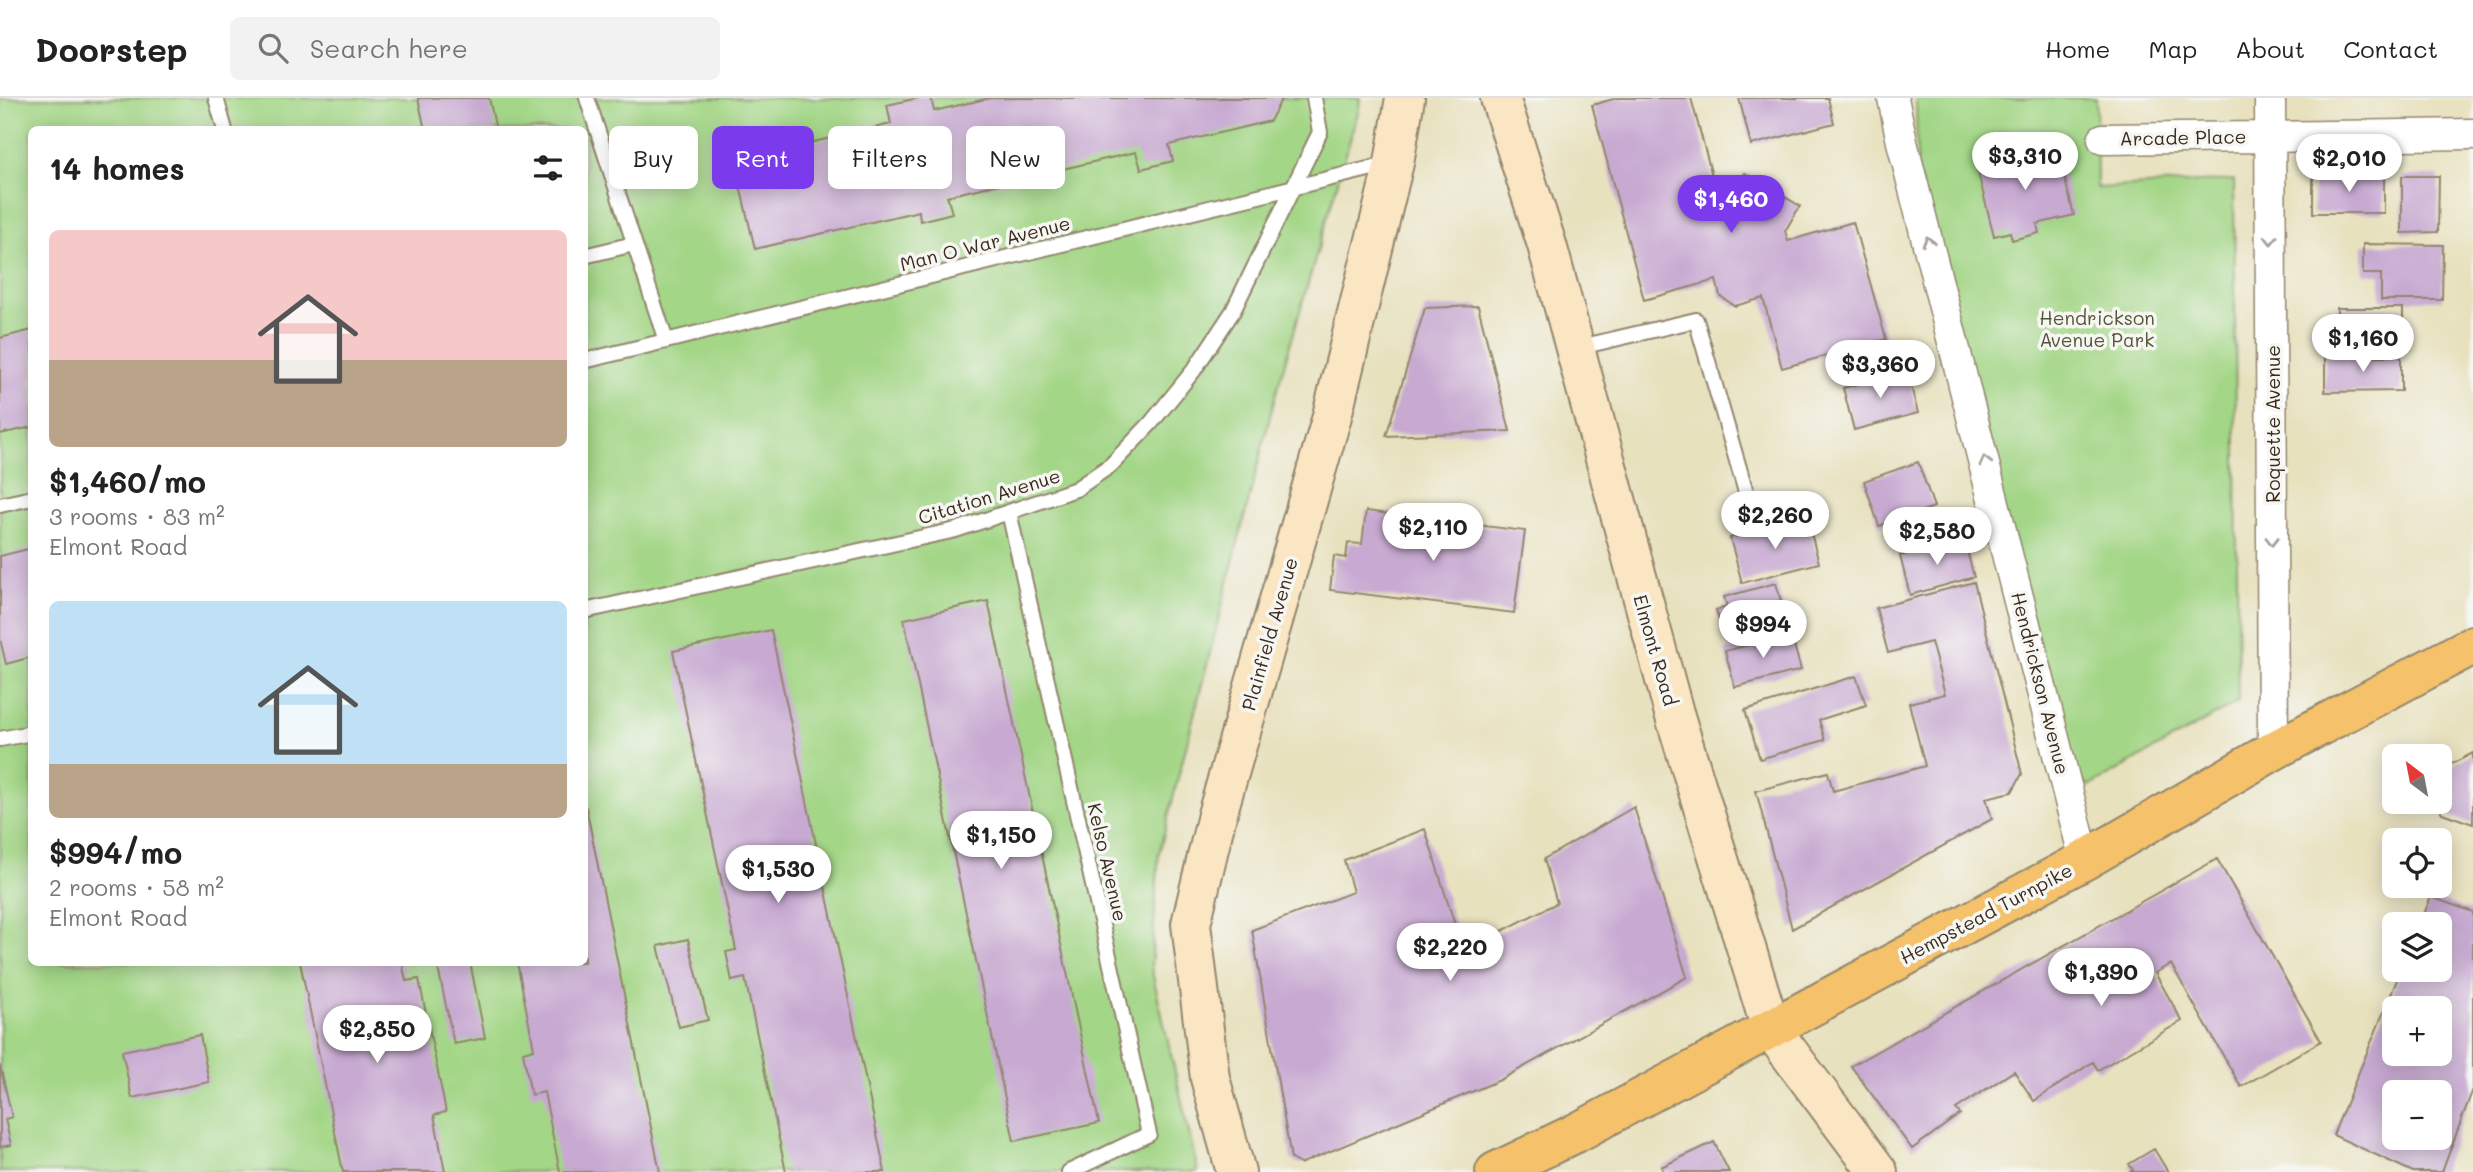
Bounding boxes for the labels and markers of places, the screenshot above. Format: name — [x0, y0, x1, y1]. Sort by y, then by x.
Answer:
pin: $3,310 — [1968, 132, 2082, 192]
pin: $2,010 — [2292, 134, 2406, 194]
pin: $1,460 — [1674, 176, 1788, 235]
pin: $1,160 — [2306, 314, 2420, 374]
pin: $3,360 — [1823, 341, 1937, 400]
pin: $2,260 — [1718, 491, 1832, 551]
pin: $2,110 — [1376, 504, 1490, 563]
pin: $2,580 — [1880, 508, 1994, 567]
pin: $994 — [1722, 601, 1804, 660]
pin: $1,150 — [944, 812, 1058, 871]
pin: $1,530 — [721, 846, 835, 905]
pin: $2,220 — [1393, 924, 1507, 983]
pin: $1,390 — [2044, 948, 2158, 1008]
pin: $2,850 — [320, 1006, 434, 1065]

